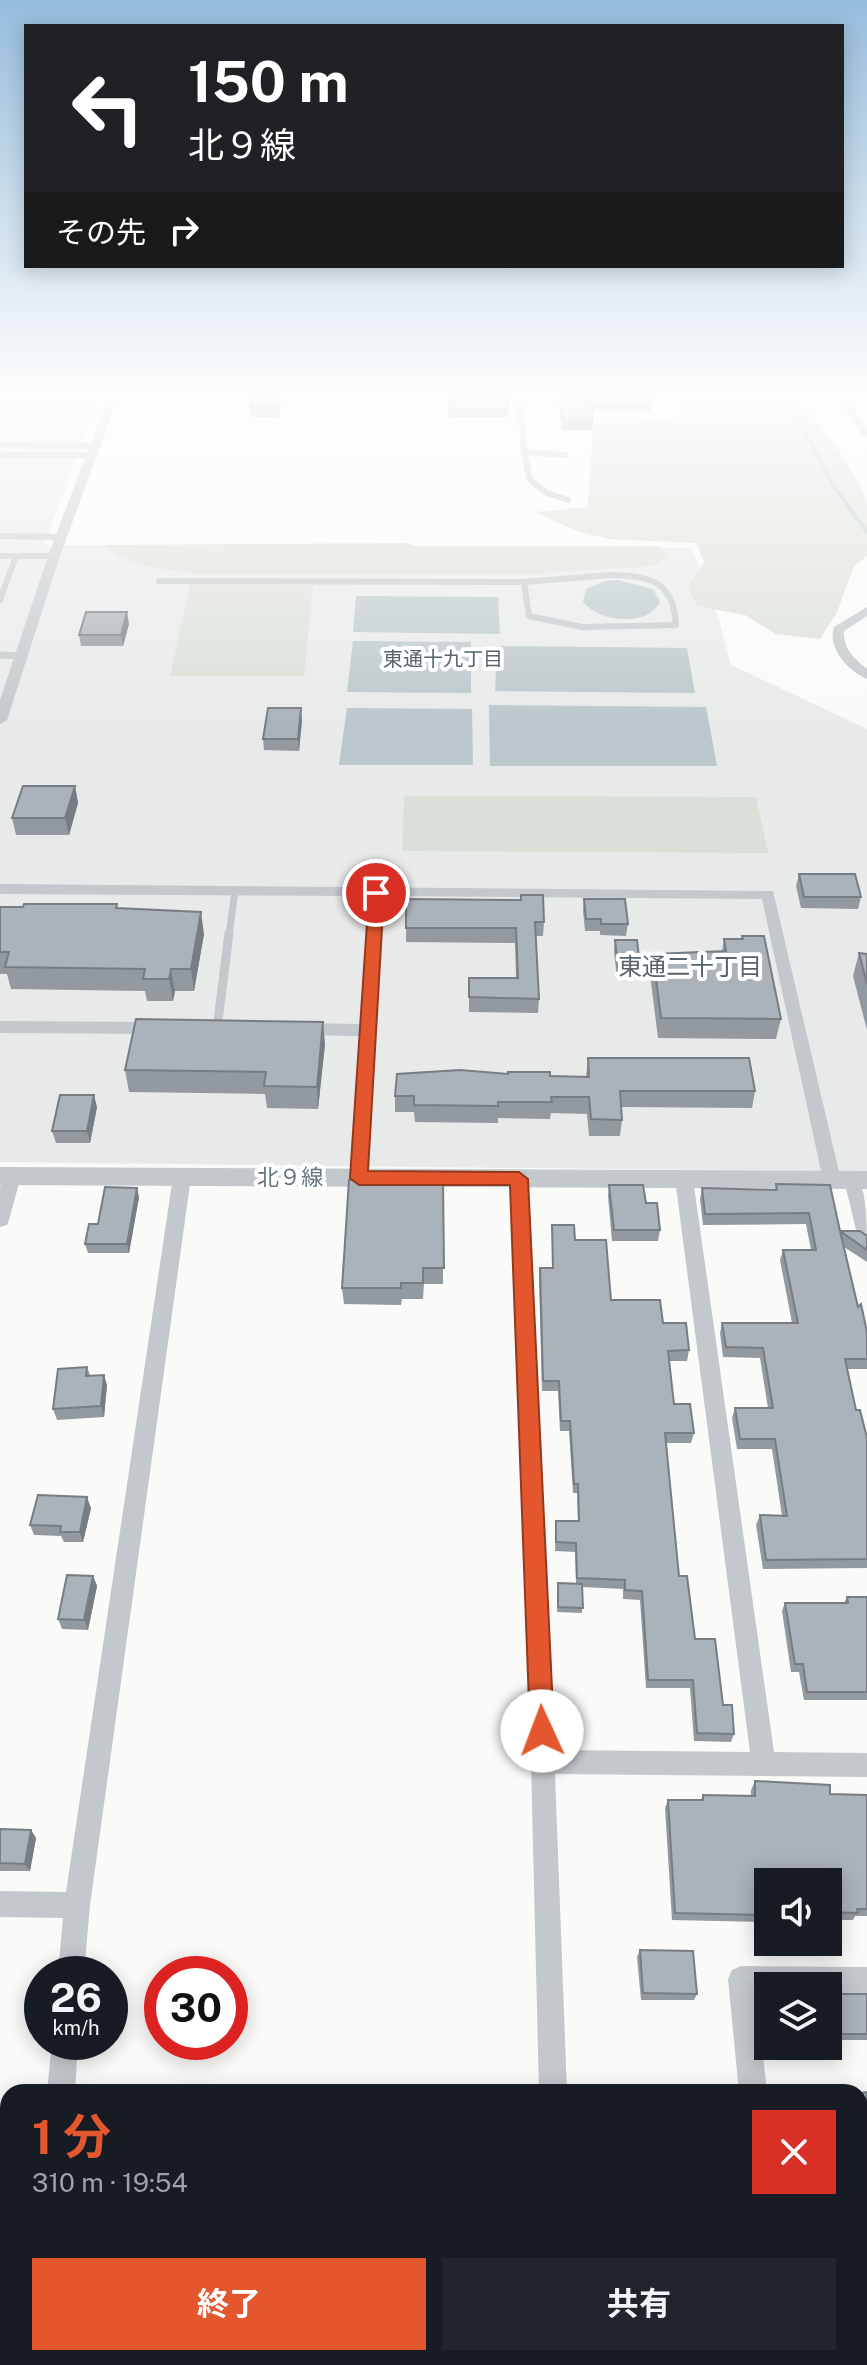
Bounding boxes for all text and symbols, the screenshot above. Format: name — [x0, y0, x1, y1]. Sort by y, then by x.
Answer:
text: 150 m — [188, 49, 349, 115]
icon: left — [56, 56, 160, 160]
text: 北９線 — [188, 124, 296, 166]
icon: right — [162, 208, 206, 252]
text: その先 — [56, 214, 146, 250]
district label: 東通十九丁目 — [383, 647, 503, 671]
pin — [342, 859, 410, 927]
icon: arrive — [354, 871, 398, 915]
district label: 東通二十丁目 — [618, 952, 762, 980]
street label: 北９線 — [257, 1164, 323, 1190]
position arrow — [500, 1689, 584, 1773]
map controls — [754, 1868, 842, 2060]
button: sound — [754, 1868, 842, 1956]
speed limit sign: 30 — [144, 1956, 248, 2060]
button: layers — [754, 1972, 842, 2060]
text: 26 — [50, 1974, 102, 2021]
text: km/h — [52, 2016, 100, 2040]
text: 1 分 — [32, 2108, 111, 2165]
button: close — [752, 2110, 836, 2194]
text: 310 m · 19:54 — [32, 2167, 188, 2198]
button: 終了 — [32, 2258, 426, 2350]
button: 共有 — [442, 2258, 836, 2350]

